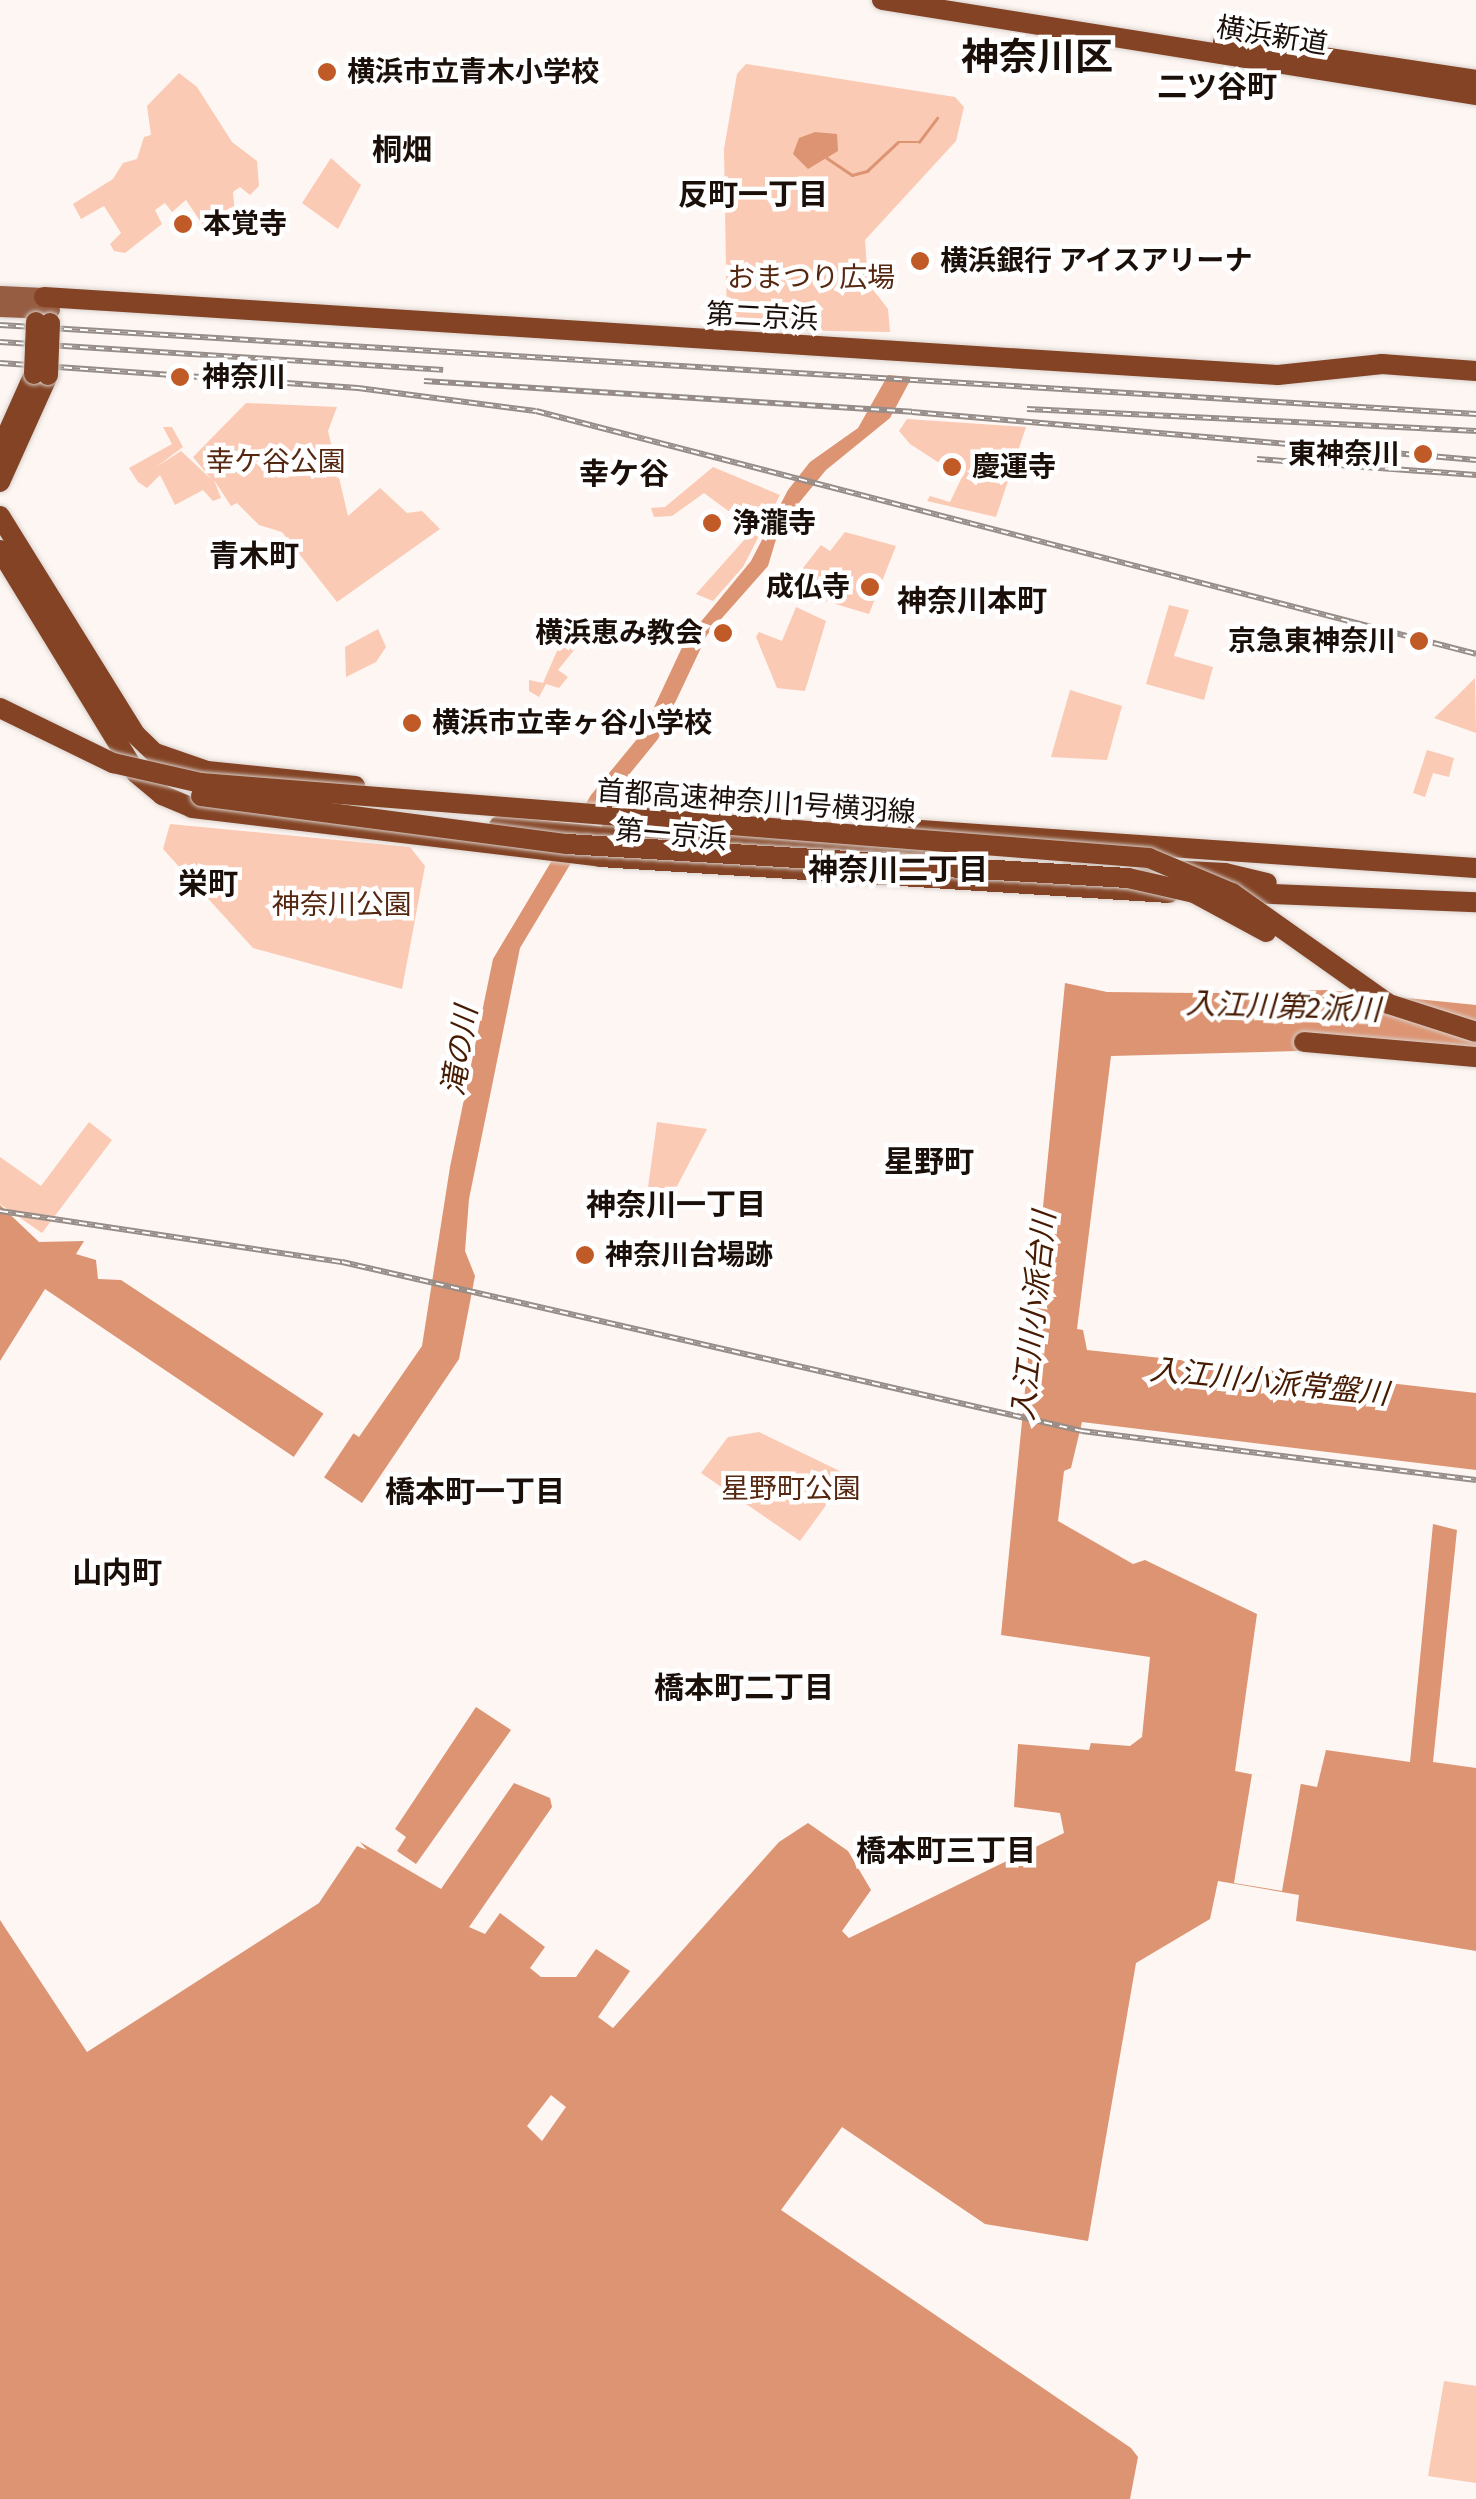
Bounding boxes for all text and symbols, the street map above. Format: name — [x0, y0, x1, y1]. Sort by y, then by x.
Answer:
street label: 横浜新道 — [1214, 11, 1330, 61]
district label: 神奈川区 — [961, 35, 1113, 81]
place label: 横浜市立青木小学校 — [347, 55, 599, 89]
marker: 横浜市立青木小学校 — [316, 61, 338, 83]
district label: 二ツ谷町 — [1157, 69, 1277, 105]
district label: 桐畑 — [372, 132, 432, 168]
district label: 反町一丁目 — [678, 177, 828, 213]
place label: 本覚寺 — [203, 207, 287, 241]
marker: 本覚寺 — [172, 213, 194, 235]
place label: 横浜銀行 アイスアリーナ — [940, 244, 1255, 278]
marker: 横浜銀行 アイスアリーナ — [909, 250, 931, 272]
park label: おまつり広場 — [727, 261, 895, 295]
street label: 第二京浜 — [705, 297, 819, 337]
place label: 神奈川 — [202, 360, 286, 394]
marker: 神奈川 — [167, 364, 193, 390]
place label: 東神奈川 — [1288, 437, 1400, 471]
marker: 東神奈川 — [1410, 441, 1436, 467]
park label: 幸ケ谷公園 — [206, 445, 346, 479]
place label: 慶運寺 — [972, 450, 1056, 484]
district label: 幸ケ谷 — [579, 456, 669, 492]
marker: 慶運寺 — [941, 456, 963, 478]
place label: 浄瀧寺 — [732, 506, 816, 540]
marker: 浄瀧寺 — [701, 512, 723, 534]
district label: 青木町 — [209, 538, 299, 574]
place label: 成仏寺 — [766, 570, 850, 604]
marker: 成仏寺 — [859, 576, 881, 598]
district label: 神奈川本町 — [897, 583, 1047, 619]
place label: 横浜恵み教会 — [535, 616, 703, 650]
marker: 横浜恵み教会 — [712, 622, 734, 644]
place label: 京急東神奈川 — [1228, 624, 1396, 658]
marker: 京急東神奈川 — [1406, 628, 1432, 654]
place label: 横浜市立幸ヶ谷小学校 — [432, 706, 712, 740]
marker: 横浜市立幸ヶ谷小学校 — [401, 712, 423, 734]
street label: 首都高速神奈川1号横羽線 — [595, 774, 917, 830]
street label: 第一京浜 — [614, 813, 728, 857]
district label: 神奈川二丁目 — [808, 852, 988, 888]
district label: 栄町 — [178, 866, 238, 902]
park label: 神奈川公園 — [272, 888, 412, 922]
water label: 入江川第2派川 — [1185, 986, 1381, 1028]
water label: 滝の川 — [435, 1004, 485, 1098]
district label: 星野町 — [884, 1144, 974, 1180]
district label: 神奈川一丁目 — [586, 1187, 766, 1223]
water label: 入江川小派台川 — [1005, 1210, 1063, 1422]
place label: 神奈川台場跡 — [605, 1238, 773, 1272]
marker: 神奈川台場跡 — [574, 1244, 596, 1266]
water label: 入江川小派常盤川 — [1148, 1352, 1390, 1412]
park label: 星野町公園 — [721, 1472, 861, 1506]
district label: 橋本町一丁目 — [385, 1474, 565, 1510]
district label: 山内町 — [72, 1555, 162, 1591]
district label: 橋本町二丁目 — [654, 1670, 834, 1706]
district label: 橋本町三丁目 — [856, 1833, 1036, 1869]

